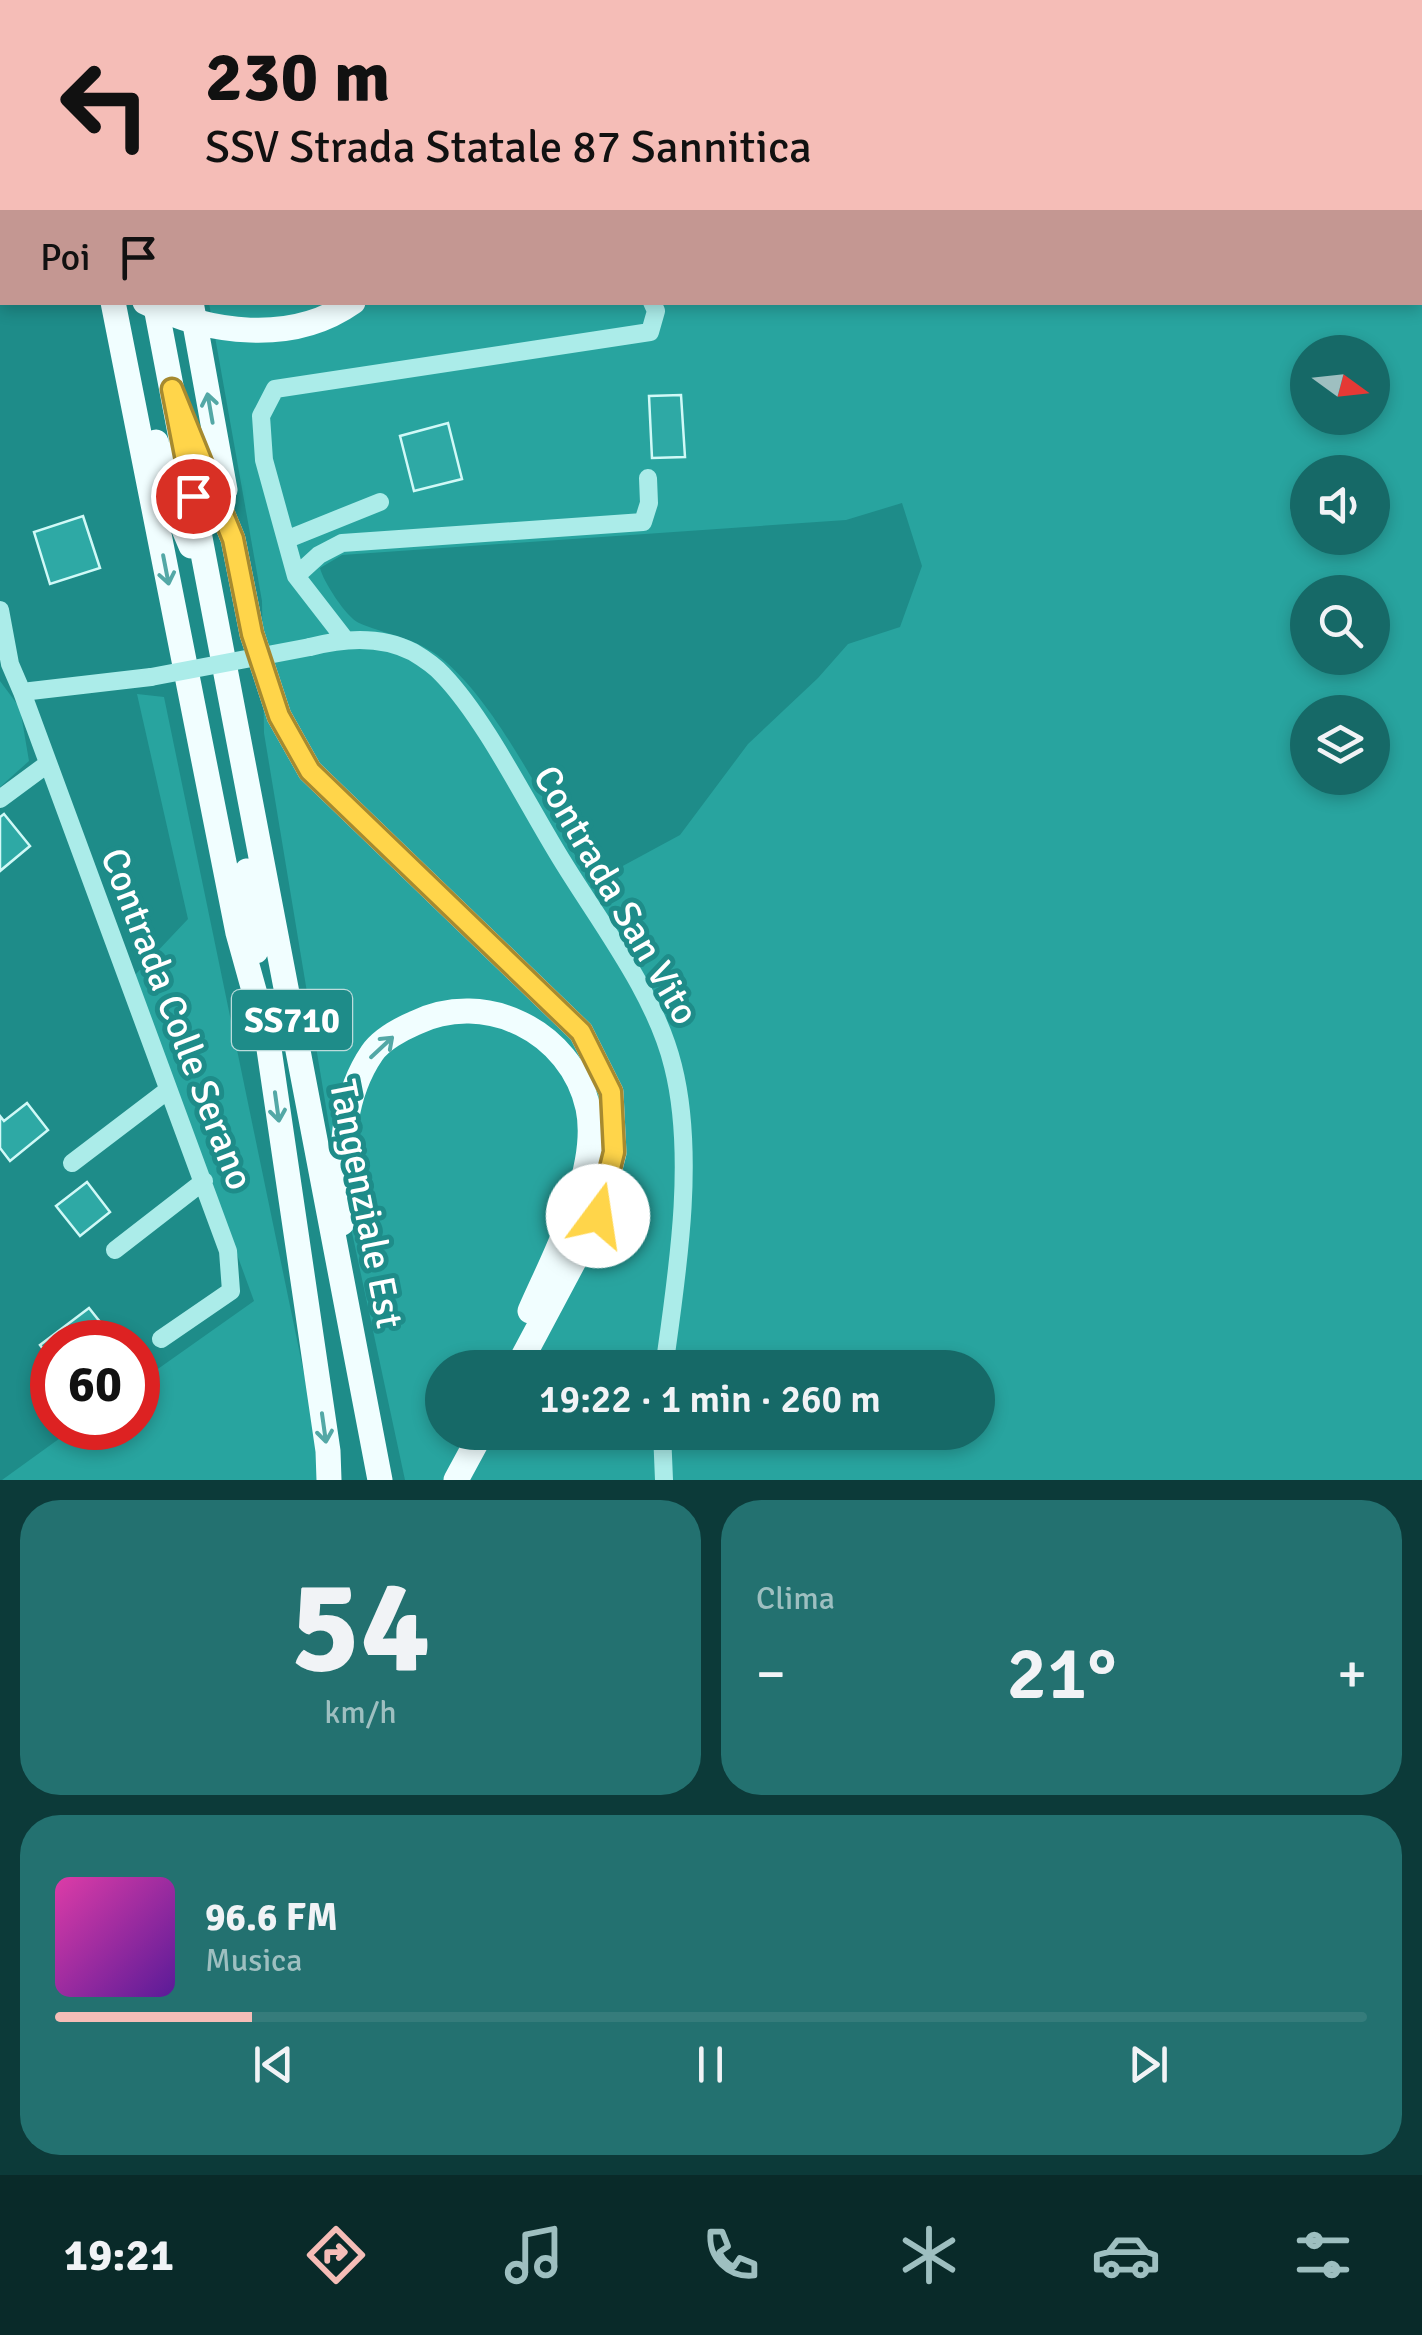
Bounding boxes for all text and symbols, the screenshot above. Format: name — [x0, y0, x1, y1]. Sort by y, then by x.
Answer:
text: 230 m — [205, 34, 390, 120]
icon: left — [40, 40, 170, 170]
text: SSV Strada Statale 87 Sannitica — [205, 120, 812, 175]
icon: arrive — [111, 230, 166, 285]
text: Poi — [40, 234, 91, 281]
north arrow — [1290, 335, 1390, 435]
map controls — [1290, 335, 1390, 795]
one-way arrow — [200, 393, 219, 425]
pin — [151, 454, 236, 539]
button: sound — [1290, 455, 1390, 555]
icon: arrive — [166, 469, 221, 524]
one-way arrow — [157, 553, 176, 585]
button: search — [1290, 575, 1390, 675]
button: layers — [1290, 695, 1390, 795]
street label: Contrada San Vito — [523, 757, 709, 1033]
street label: Contrada Colle Serano — [90, 842, 264, 1196]
road number: SS710 — [232, 990, 352, 1050]
one-way arrow — [369, 1035, 394, 1058]
street label: Tangenziale Est — [319, 1076, 413, 1332]
one-way arrow — [268, 1090, 286, 1122]
position arrow — [546, 1164, 650, 1268]
speed limit sign: 60 — [30, 1320, 160, 1450]
text: 19:22 · 1 min · 260 m — [539, 1376, 881, 1423]
one-way arrow — [316, 1411, 334, 1444]
text: 54 — [290, 1548, 431, 1708]
text: Clima — [756, 1579, 835, 1618]
text: 21° — [1007, 1627, 1116, 1720]
text: − — [756, 1640, 786, 1708]
text: + — [1337, 1640, 1367, 1708]
text: km/h — [324, 1693, 397, 1732]
text: 96.6 FM — [205, 1894, 338, 1941]
text: Musica — [205, 1941, 302, 1980]
icon: previous — [246, 2037, 301, 2092]
icon: pause — [683, 2037, 738, 2092]
icon: next — [1121, 2037, 1176, 2092]
icon: directions — [301, 2220, 371, 2290]
icon: music — [499, 2220, 569, 2290]
icon: phone — [696, 2220, 766, 2290]
icon: climate — [894, 2220, 964, 2290]
icon: car — [1091, 2220, 1161, 2290]
icon: filters — [1288, 2220, 1358, 2290]
text: 19:21 — [64, 2228, 174, 2283]

